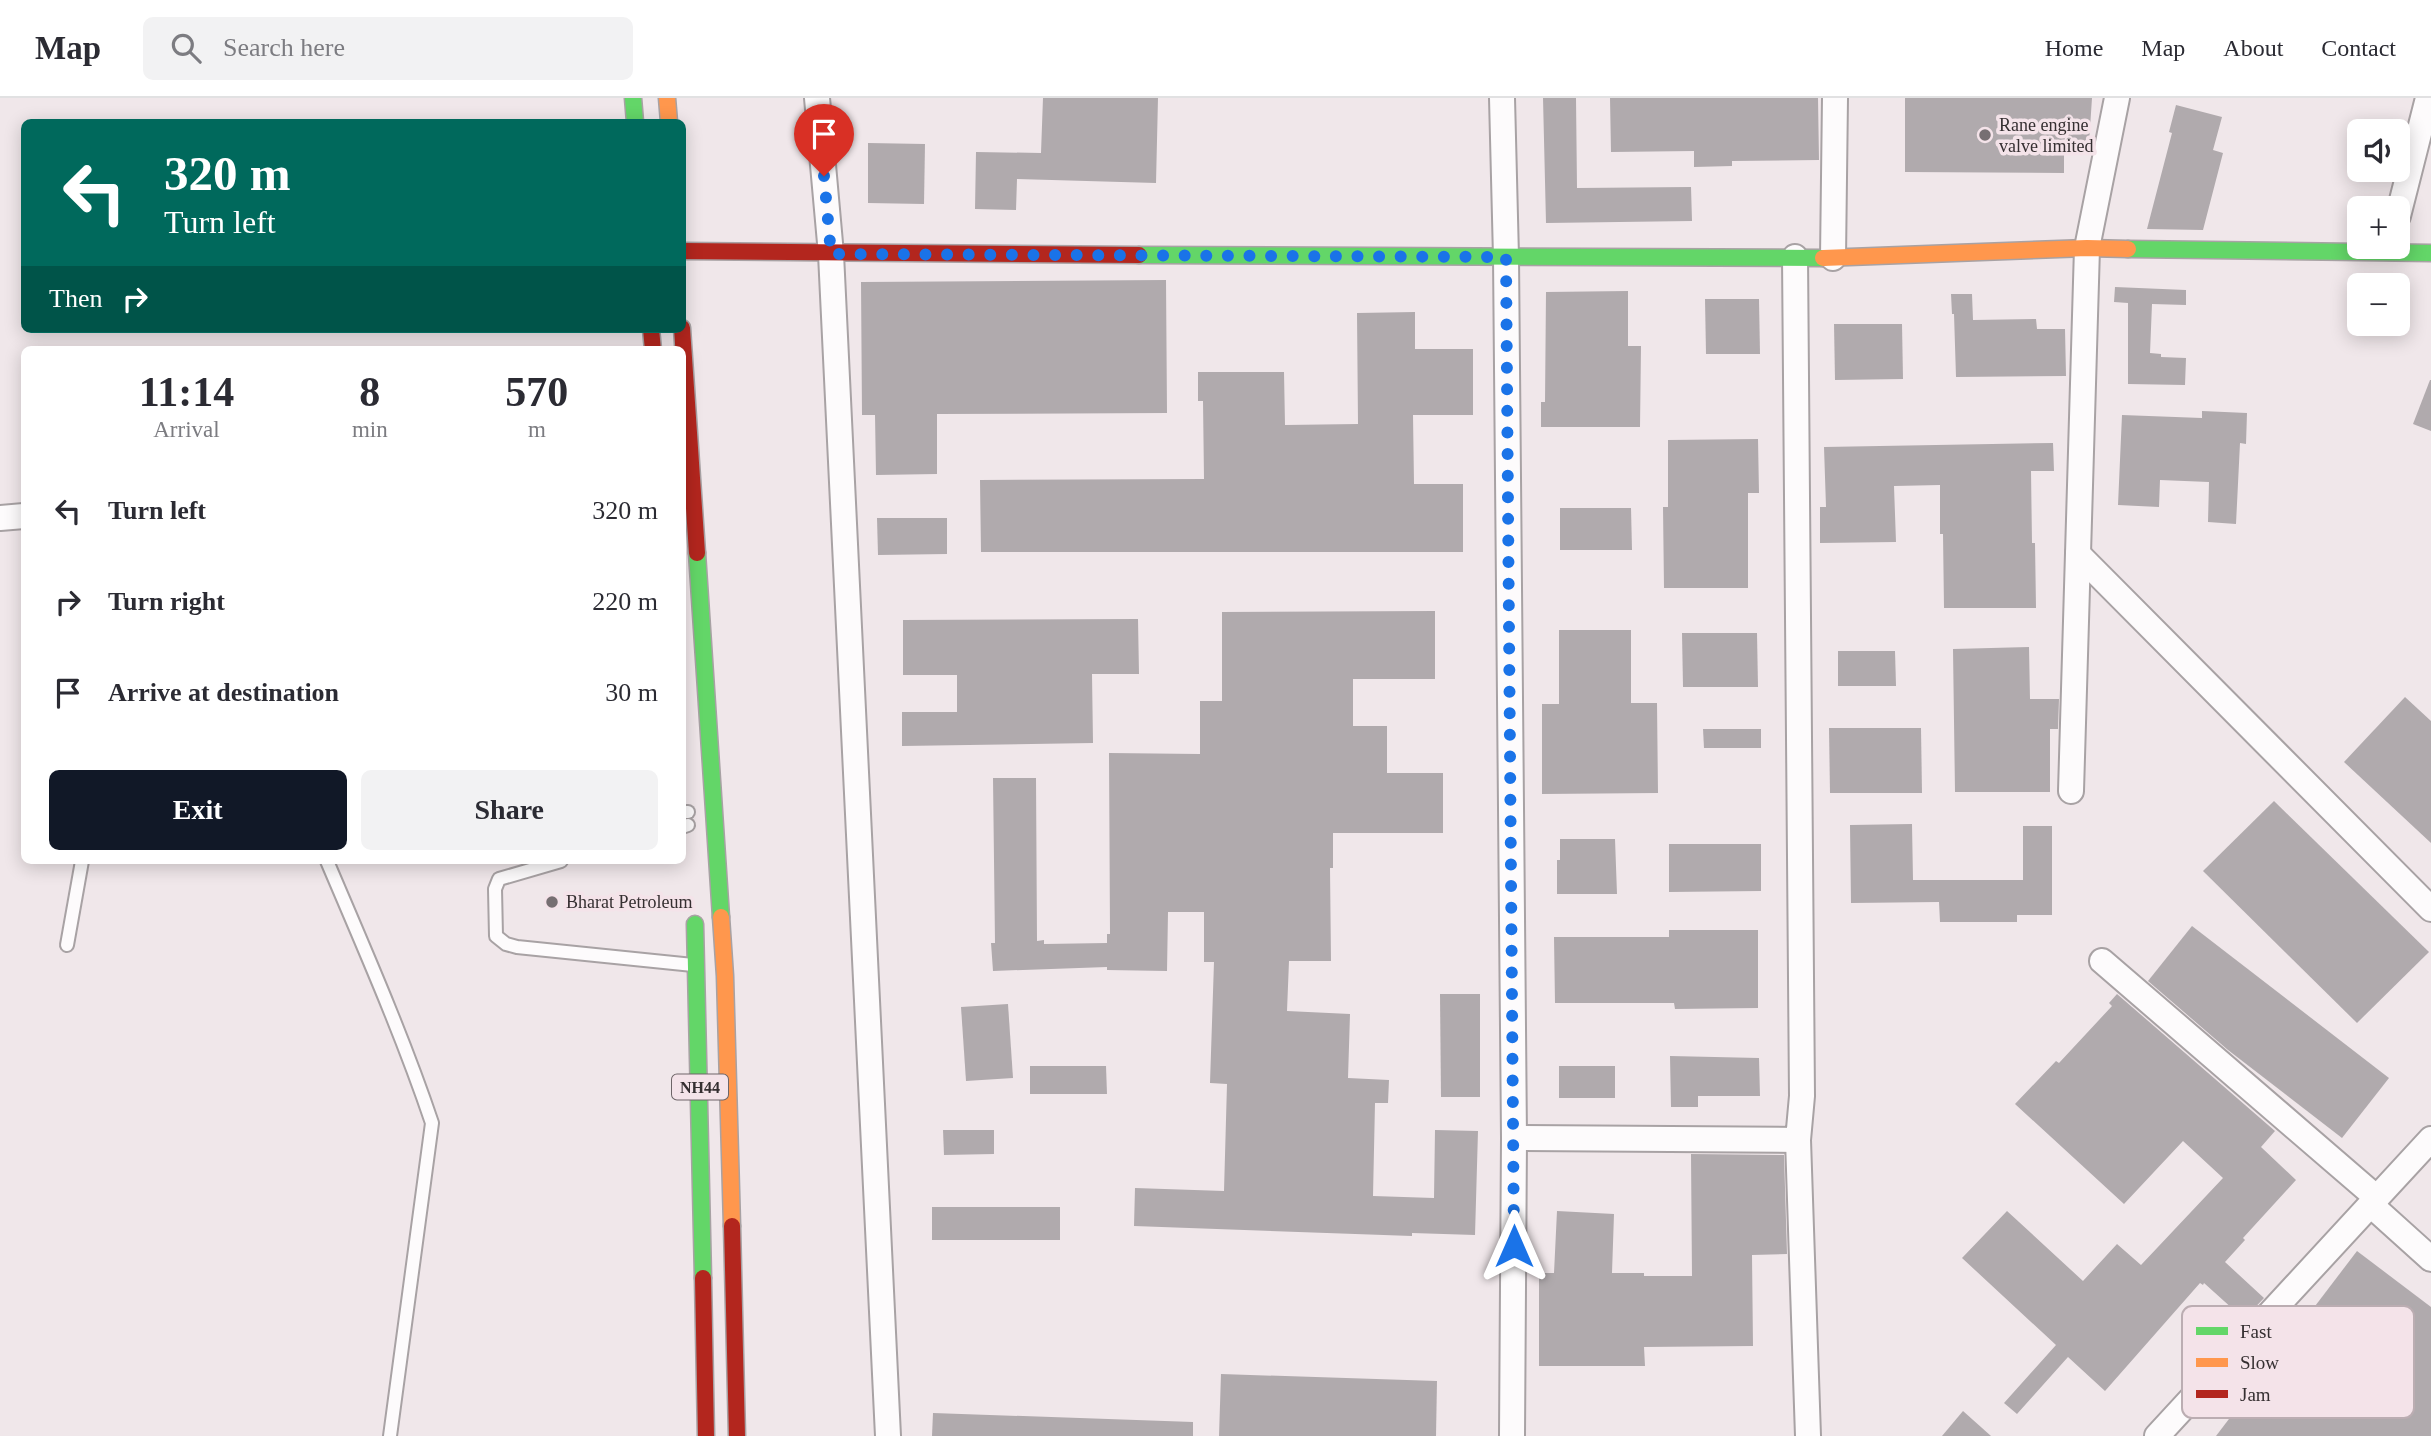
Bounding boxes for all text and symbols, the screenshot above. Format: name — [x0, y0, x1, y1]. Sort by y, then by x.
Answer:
search box — [143, 17, 633, 80]
icon: search — [167, 29, 205, 67]
text: Map — [35, 30, 101, 66]
text: Search here — [223, 33, 345, 62]
text: Home — [2045, 35, 2103, 61]
text: Map — [2141, 35, 2185, 61]
text: About — [2223, 35, 2283, 61]
text: Contact — [2321, 35, 2396, 61]
pin — [794, 104, 854, 176]
icon: arrive — [805, 115, 843, 153]
place label: Rane engine valve limited — [1999, 115, 2093, 156]
map controls — [2347, 119, 2410, 336]
button: sound — [2347, 119, 2410, 182]
marker: Rane engine valve limited — [1977, 127, 1993, 143]
text: 320 m — [164, 146, 291, 201]
icon: left — [49, 147, 140, 238]
button: + — [2347, 196, 2410, 259]
text: Turn left — [164, 204, 276, 240]
button: − — [2347, 273, 2410, 336]
icon: right — [116, 280, 154, 318]
text: Then — [49, 284, 102, 313]
text: 11:14 — [139, 369, 234, 415]
text: 8 — [359, 369, 380, 415]
text: 570 — [505, 369, 568, 415]
text: Arrival — [153, 417, 220, 442]
text: min — [352, 417, 388, 442]
text: m — [528, 417, 546, 442]
icon: left — [49, 492, 87, 530]
text: Turn left — [108, 496, 206, 525]
text: 320 m — [592, 496, 658, 525]
icon: right — [49, 583, 87, 621]
text: Turn right — [108, 587, 225, 616]
text: 220 m — [592, 587, 658, 616]
icon: arrive — [49, 674, 87, 712]
text: Arrive at destination — [108, 678, 339, 707]
text: 30 m — [605, 678, 658, 707]
button: Exit — [49, 770, 347, 850]
button: Share — [361, 770, 658, 850]
place label: Bharat Petroleum — [566, 892, 692, 912]
marker: Bharat Petroleum — [544, 894, 560, 910]
road number: NH44 — [672, 1074, 728, 1099]
position arrow — [1477, 1209, 1551, 1283]
legend — [2182, 1306, 2414, 1418]
text: Fast — [2240, 1321, 2272, 1342]
text: Slow — [2240, 1352, 2279, 1373]
text: Jam — [2240, 1384, 2271, 1405]

